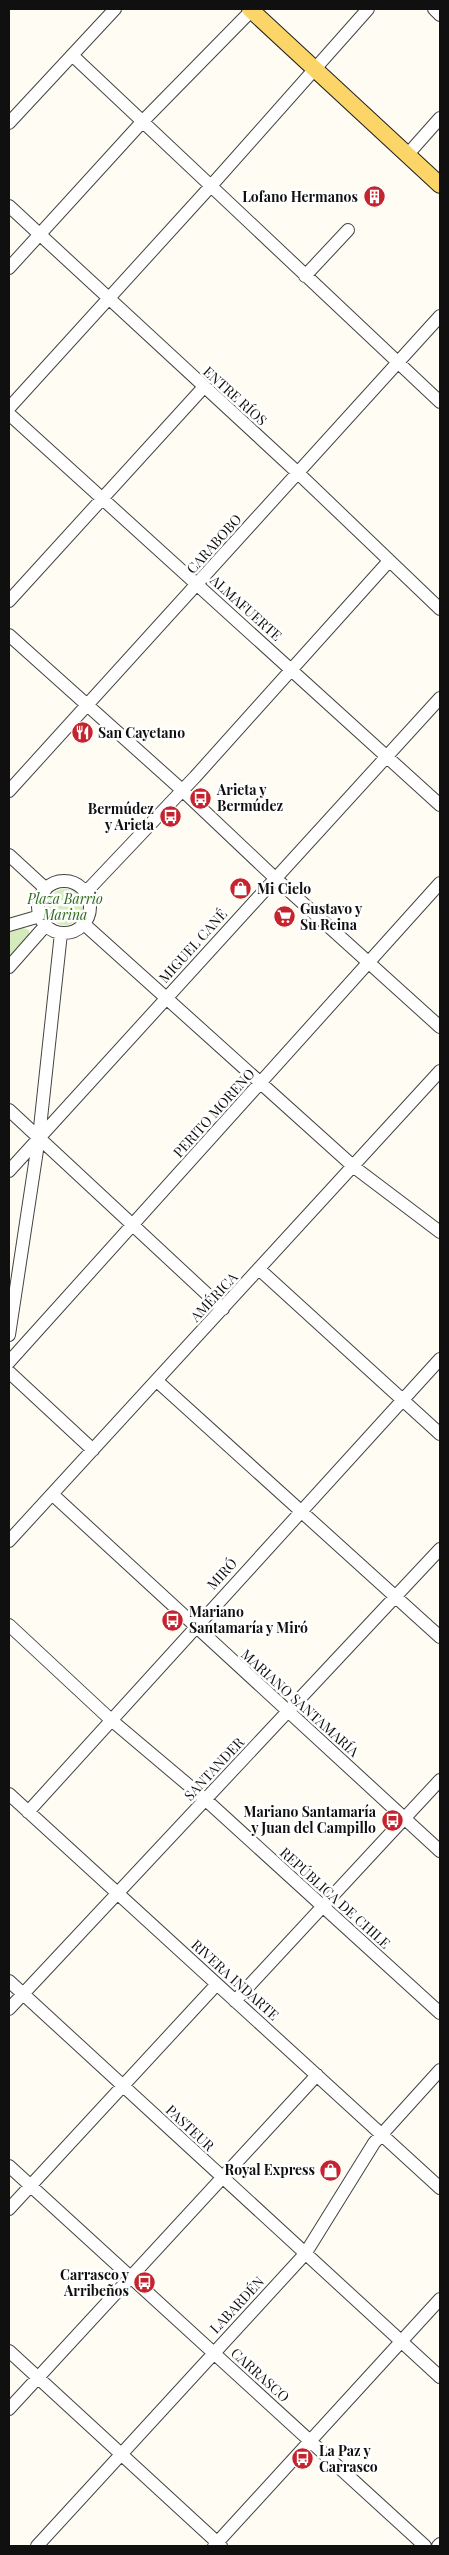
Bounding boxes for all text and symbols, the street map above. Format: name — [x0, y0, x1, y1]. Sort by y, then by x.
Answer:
building icon: Lofano Hermanos — [362, 185, 386, 209]
place label: Lofano Hermanos — [242, 187, 358, 206]
street label: ENTRE RÍOS — [199, 362, 271, 429]
street label: CARABOBO — [182, 510, 245, 577]
street label: ALMAFUERTE — [206, 570, 286, 645]
restaurant icon: San Cayetano — [70, 721, 94, 745]
place label: San Cayetano — [98, 723, 185, 742]
place label: Arieta y Bermúdez — [216, 780, 283, 815]
bus stop icon: Arieta y Bermúdez — [189, 786, 213, 810]
place label: Bermúdez y Arieta — [88, 799, 155, 834]
bus stop icon: Bermúdez y Arieta — [158, 805, 182, 829]
shop icon: Mi Cielo — [229, 877, 253, 901]
place label: Mi Cielo — [257, 879, 311, 898]
park label: Plaza Barrio Marina — [26, 889, 103, 924]
place label: Gustavo y Su Reina — [300, 899, 363, 934]
street label: MIGUEL CANÉ — [154, 905, 231, 987]
supermarket icon: Gustavo y Su Reina — [272, 905, 296, 929]
street label: PERITO MORENO — [169, 1064, 259, 1161]
street label: AMÉRICA — [185, 1268, 242, 1326]
street label: MIRÓ — [202, 1554, 241, 1594]
place label: Mariano Santamaría y Miró — [189, 1602, 308, 1637]
bus stop icon: Mariano Santamaría y Miró — [161, 1608, 185, 1632]
street label: MARIANO SANTAMARÍA — [237, 1645, 364, 1761]
street label: SANTANDER — [179, 1732, 248, 1804]
place label: Mariano Santamaría y Juan del Campillo — [244, 1802, 377, 1837]
bus stop icon: Mariano Santamaría y Juan del Campillo — [380, 1808, 404, 1832]
street label: REPÚBLICA DE CHILE — [276, 1843, 395, 1952]
street label: RIVERA INDARTE — [187, 1935, 283, 2024]
street label: PASTEUR — [162, 2100, 219, 2156]
shop icon: Royal Express — [319, 2158, 343, 2182]
place label: Royal Express — [224, 2160, 315, 2179]
place label: Carrasco y Arribeños — [60, 2265, 130, 2300]
bus stop icon: Carrasco y Arribeños — [133, 2271, 157, 2295]
street label: LABARDÉN — [205, 2272, 268, 2337]
street label: CARRASCO — [227, 2343, 294, 2406]
place label: La Paz y Carrasco — [319, 2441, 378, 2476]
bus stop icon: La Paz y Carrasco — [291, 2447, 315, 2471]

